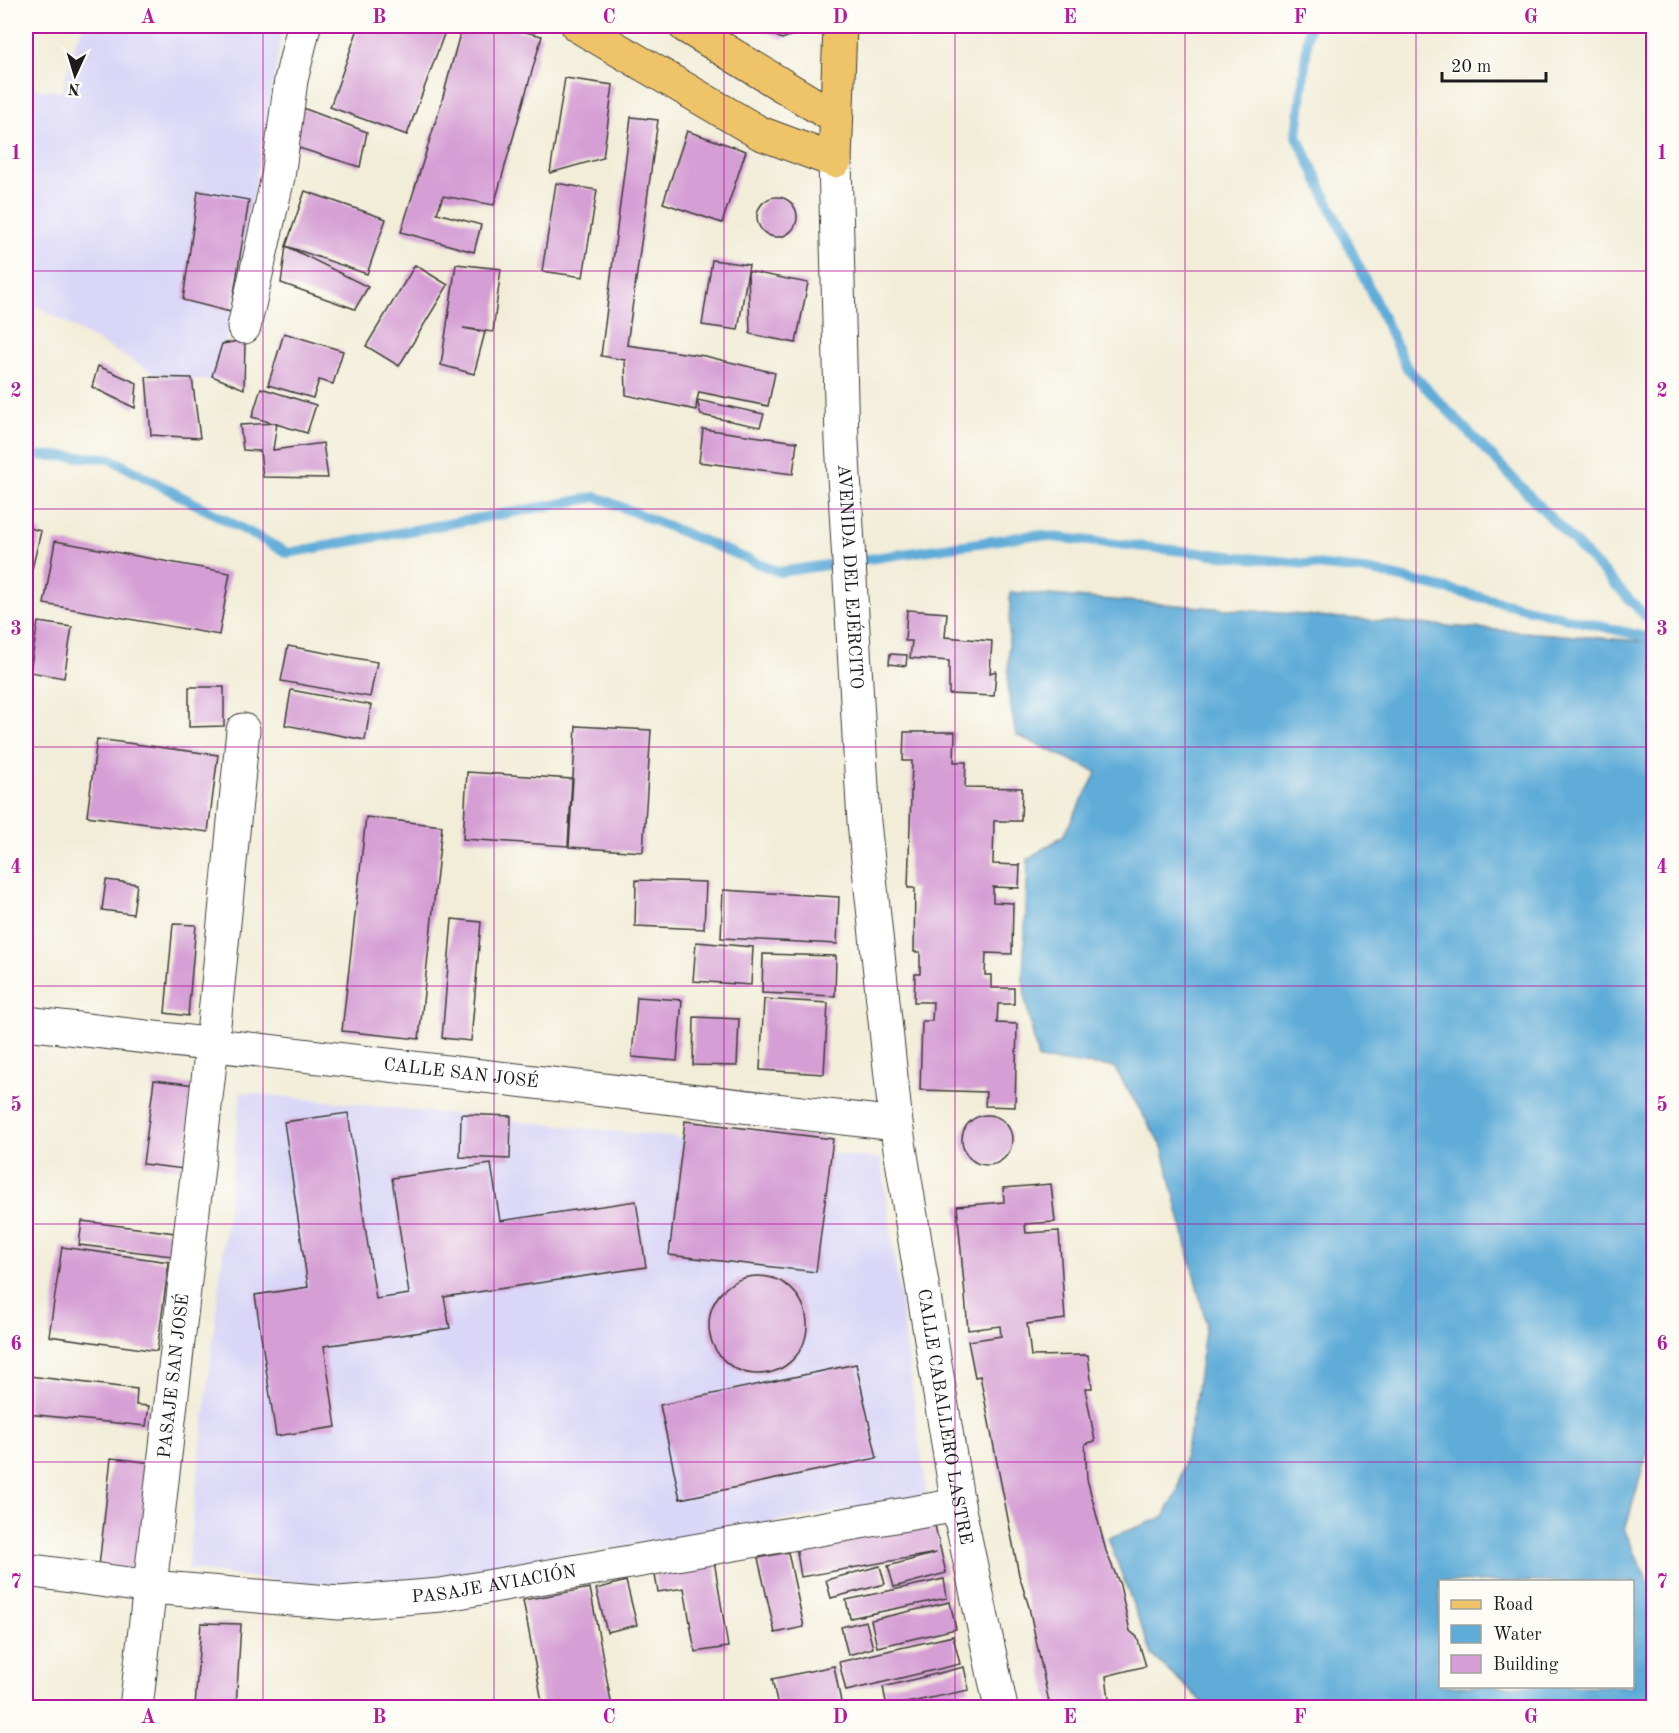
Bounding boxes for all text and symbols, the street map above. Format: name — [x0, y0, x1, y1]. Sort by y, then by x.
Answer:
text: A — [140, 8, 156, 28]
text: B — [372, 8, 386, 28]
text: C — [602, 8, 616, 28]
text: D — [832, 8, 848, 28]
text: E — [1063, 8, 1077, 28]
text: F — [1293, 8, 1307, 28]
text: G — [1524, 8, 1538, 28]
north arrow — [45, 45, 105, 105]
scale bar — [1442, 45, 1546, 83]
text: 20 m — [1451, 58, 1491, 76]
text: N — [67, 80, 81, 96]
text: 1 — [10, 144, 22, 164]
text: 1 — [1656, 144, 1668, 164]
text: 2 — [10, 382, 22, 402]
text: 2 — [1656, 382, 1668, 402]
street label: AVENIDA DEL EJÉRCITO — [834, 464, 866, 690]
text: 3 — [10, 620, 22, 640]
text: 3 — [1656, 620, 1668, 640]
text: 4 — [10, 858, 22, 878]
text: 4 — [1656, 858, 1668, 878]
street label: CALLE SAN JOSÉ — [383, 1056, 540, 1091]
text: 5 — [10, 1095, 22, 1116]
text: 5 — [1656, 1095, 1668, 1116]
street label: CALLE CABALLERO LASTRE — [914, 1287, 975, 1546]
street label: PASAJE SAN JOSÉ — [156, 1292, 192, 1460]
text: 6 — [10, 1335, 22, 1355]
text: 6 — [1656, 1335, 1668, 1355]
street label: PASAJE AVIACIÓN — [411, 1560, 578, 1606]
text: 7 — [10, 1573, 22, 1593]
text: 7 — [1656, 1573, 1668, 1593]
legend — [1439, 1580, 1634, 1688]
text: Road — [1493, 1596, 1533, 1614]
text: Water — [1493, 1626, 1542, 1644]
text: Building — [1493, 1656, 1559, 1674]
text: A — [140, 1708, 156, 1728]
text: B — [372, 1708, 386, 1728]
text: C — [602, 1708, 616, 1728]
text: D — [832, 1708, 848, 1728]
text: E — [1063, 1708, 1077, 1728]
text: F — [1293, 1708, 1307, 1728]
text: G — [1524, 1708, 1538, 1728]

